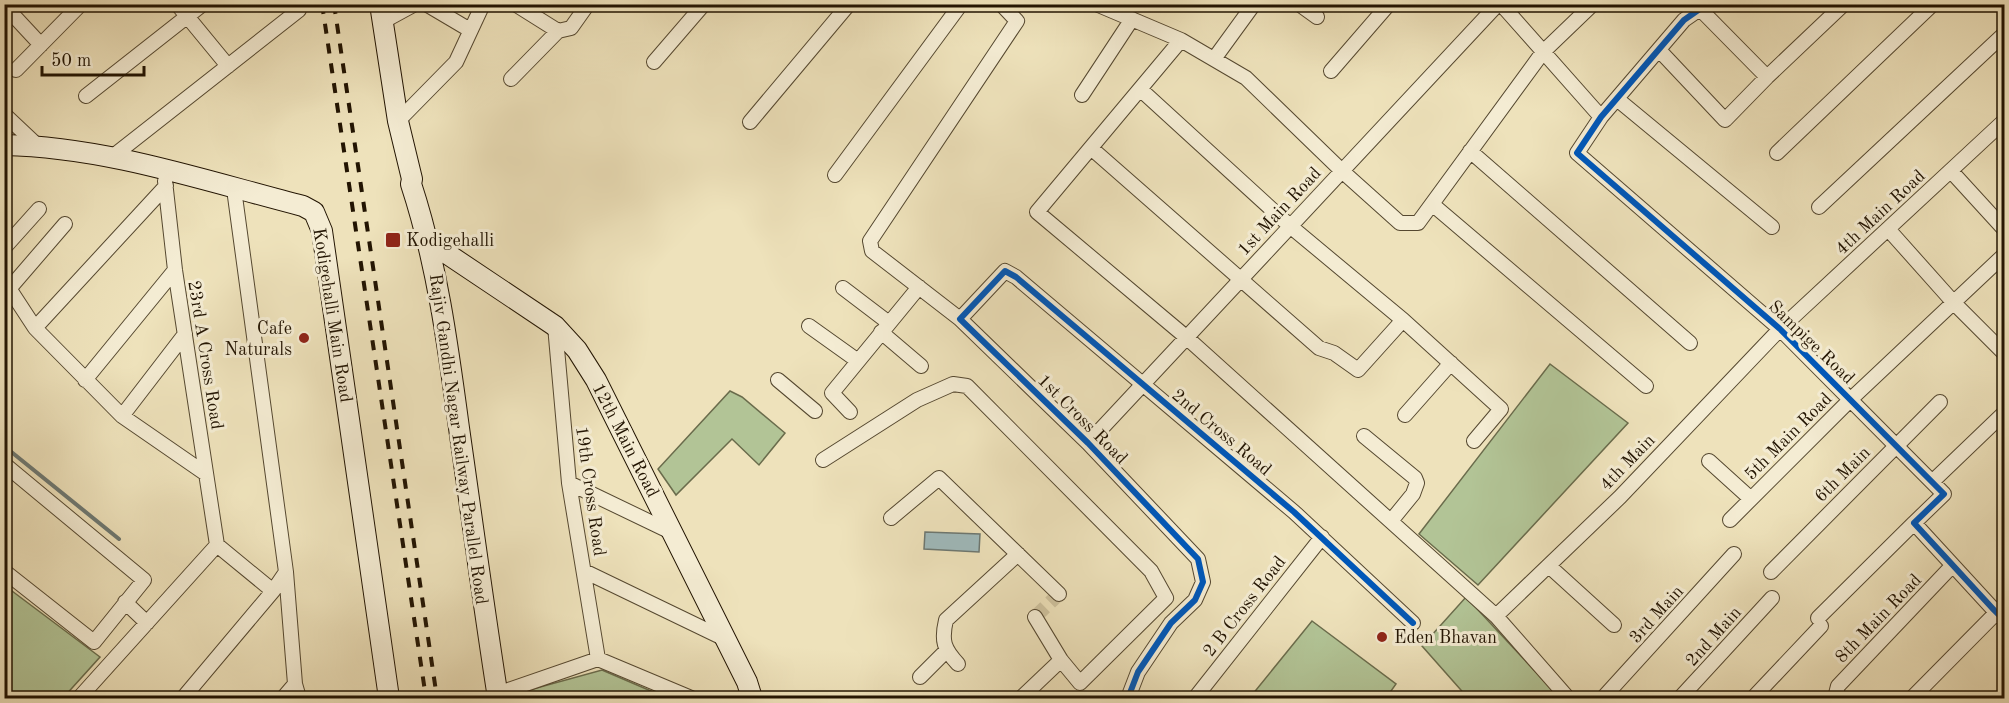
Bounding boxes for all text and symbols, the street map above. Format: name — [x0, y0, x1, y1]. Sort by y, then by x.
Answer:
scale bar — [42, 39, 144, 77]
text: 50 m — [51, 52, 91, 70]
street label: 1st Main Road — [1235, 164, 1325, 259]
street label: 4th Main Road — [1832, 167, 1929, 259]
street label: Kodigehalli Main Road — [309, 226, 355, 404]
marker: Kodigehalli — [384, 231, 402, 249]
place label: Kodigehalli — [406, 232, 494, 250]
street label: Rajiv Gandhi Nagar Railway Parallel Road — [426, 272, 490, 606]
street label: 23rd A Cross Road — [184, 279, 226, 431]
street label: Sampige Road — [1765, 297, 1858, 388]
place label: Cafe Naturals — [224, 320, 292, 359]
marker: Cafe Naturals — [297, 331, 311, 345]
street label: 1st Cross Road — [1034, 371, 1131, 468]
street label: 12th Main Road — [589, 380, 662, 501]
street label: 2nd Cross Road — [1168, 386, 1275, 479]
street label: 5th Main Road — [1742, 390, 1836, 484]
street label: 19th Cross Road — [572, 425, 608, 557]
street label: 4th Main — [1597, 431, 1659, 494]
street label: 6th Main — [1812, 443, 1874, 506]
street label: 2 B Cross Road — [1200, 553, 1289, 660]
street label: 8th Main Road — [1832, 571, 1925, 666]
street label: 3rd Main — [1626, 582, 1687, 647]
street label: 2nd Main — [1683, 603, 1745, 670]
place label: Eden Bhavan — [1394, 629, 1497, 647]
marker: Eden Bhavan — [1375, 630, 1389, 644]

